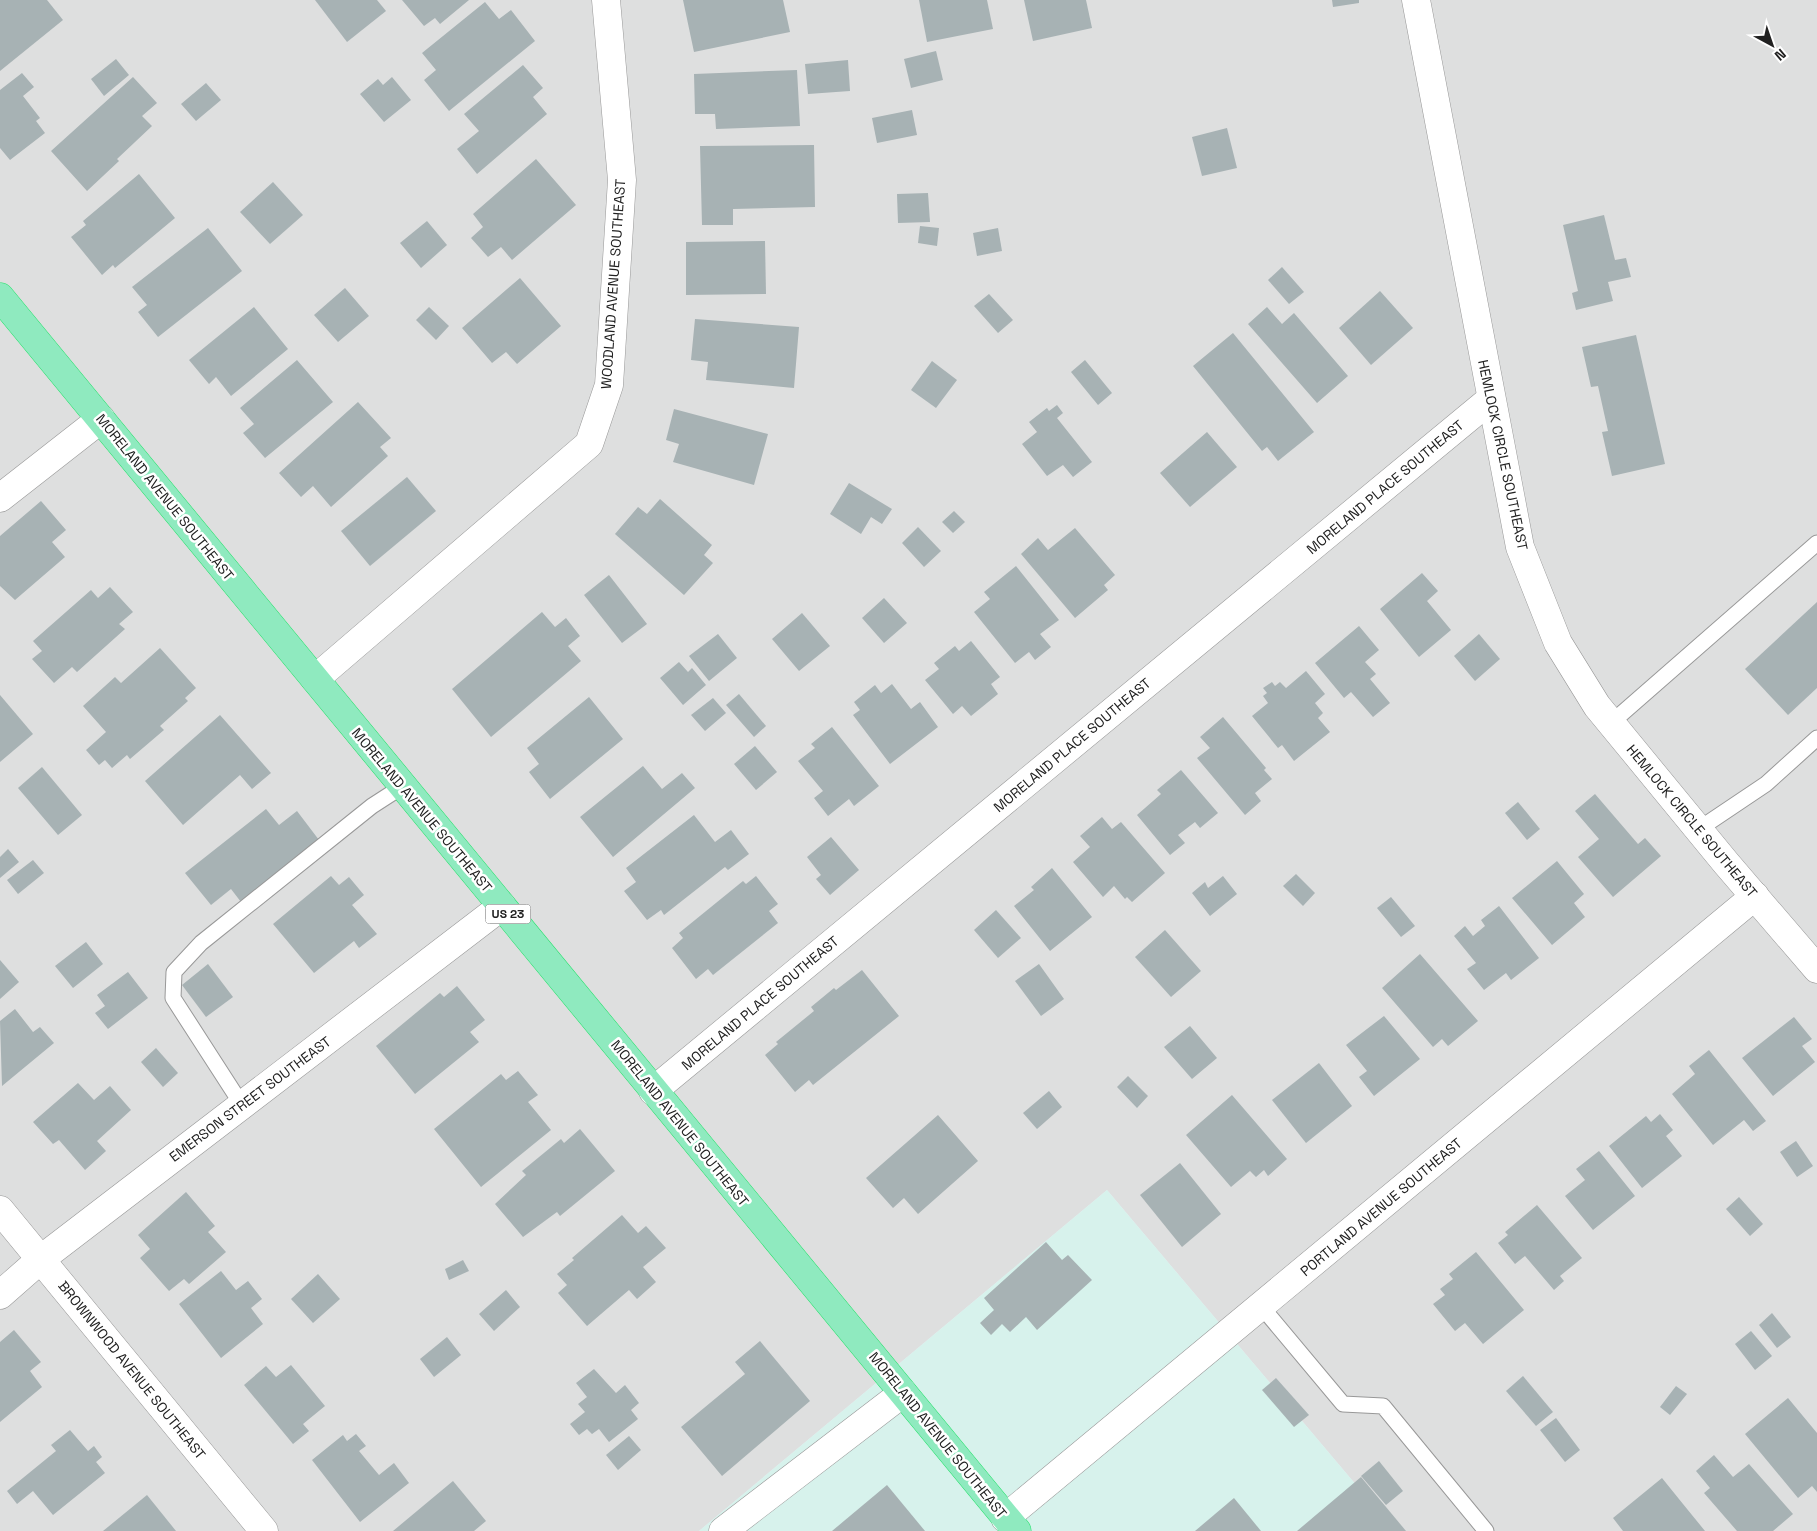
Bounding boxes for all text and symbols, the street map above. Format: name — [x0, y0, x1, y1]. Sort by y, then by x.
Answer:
north arrow — [1747, 20, 1797, 70]
text: N — [1771, 45, 1790, 65]
street label: WOODLAND AVENUE SOUTHEAST — [597, 178, 629, 390]
street label: HEMLOCK CIRCLE SOUTHEAST — [1474, 358, 1532, 552]
street label: MORELAND AVENUE SOUTHEAST — [92, 410, 238, 584]
street label: MORELAND PLACE SOUTHEAST — [1303, 416, 1467, 558]
street label: MORELAND PLACE SOUTHEAST — [990, 674, 1154, 816]
street label: MORELAND AVENUE SOUTHEAST — [348, 724, 496, 896]
street label: HEMLOCK CIRCLE SOUTHEAST — [1623, 741, 1761, 901]
road number: US 23 — [486, 904, 530, 924]
street label: MORELAND PLACE SOUTHEAST — [678, 932, 842, 1074]
street label: EMERSON STREET SOUTHEAST — [166, 1032, 334, 1166]
street label: MORELAND AVENUE SOUTHEAST — [607, 1036, 753, 1210]
street label: PORTLAND AVENUE SOUTHEAST — [1296, 1134, 1466, 1280]
street label: BROWNWOOD AVENUE SOUTHEAST — [54, 1277, 210, 1463]
street label: MORELAND AVENUE SOUTHEAST — [865, 1348, 1011, 1522]

